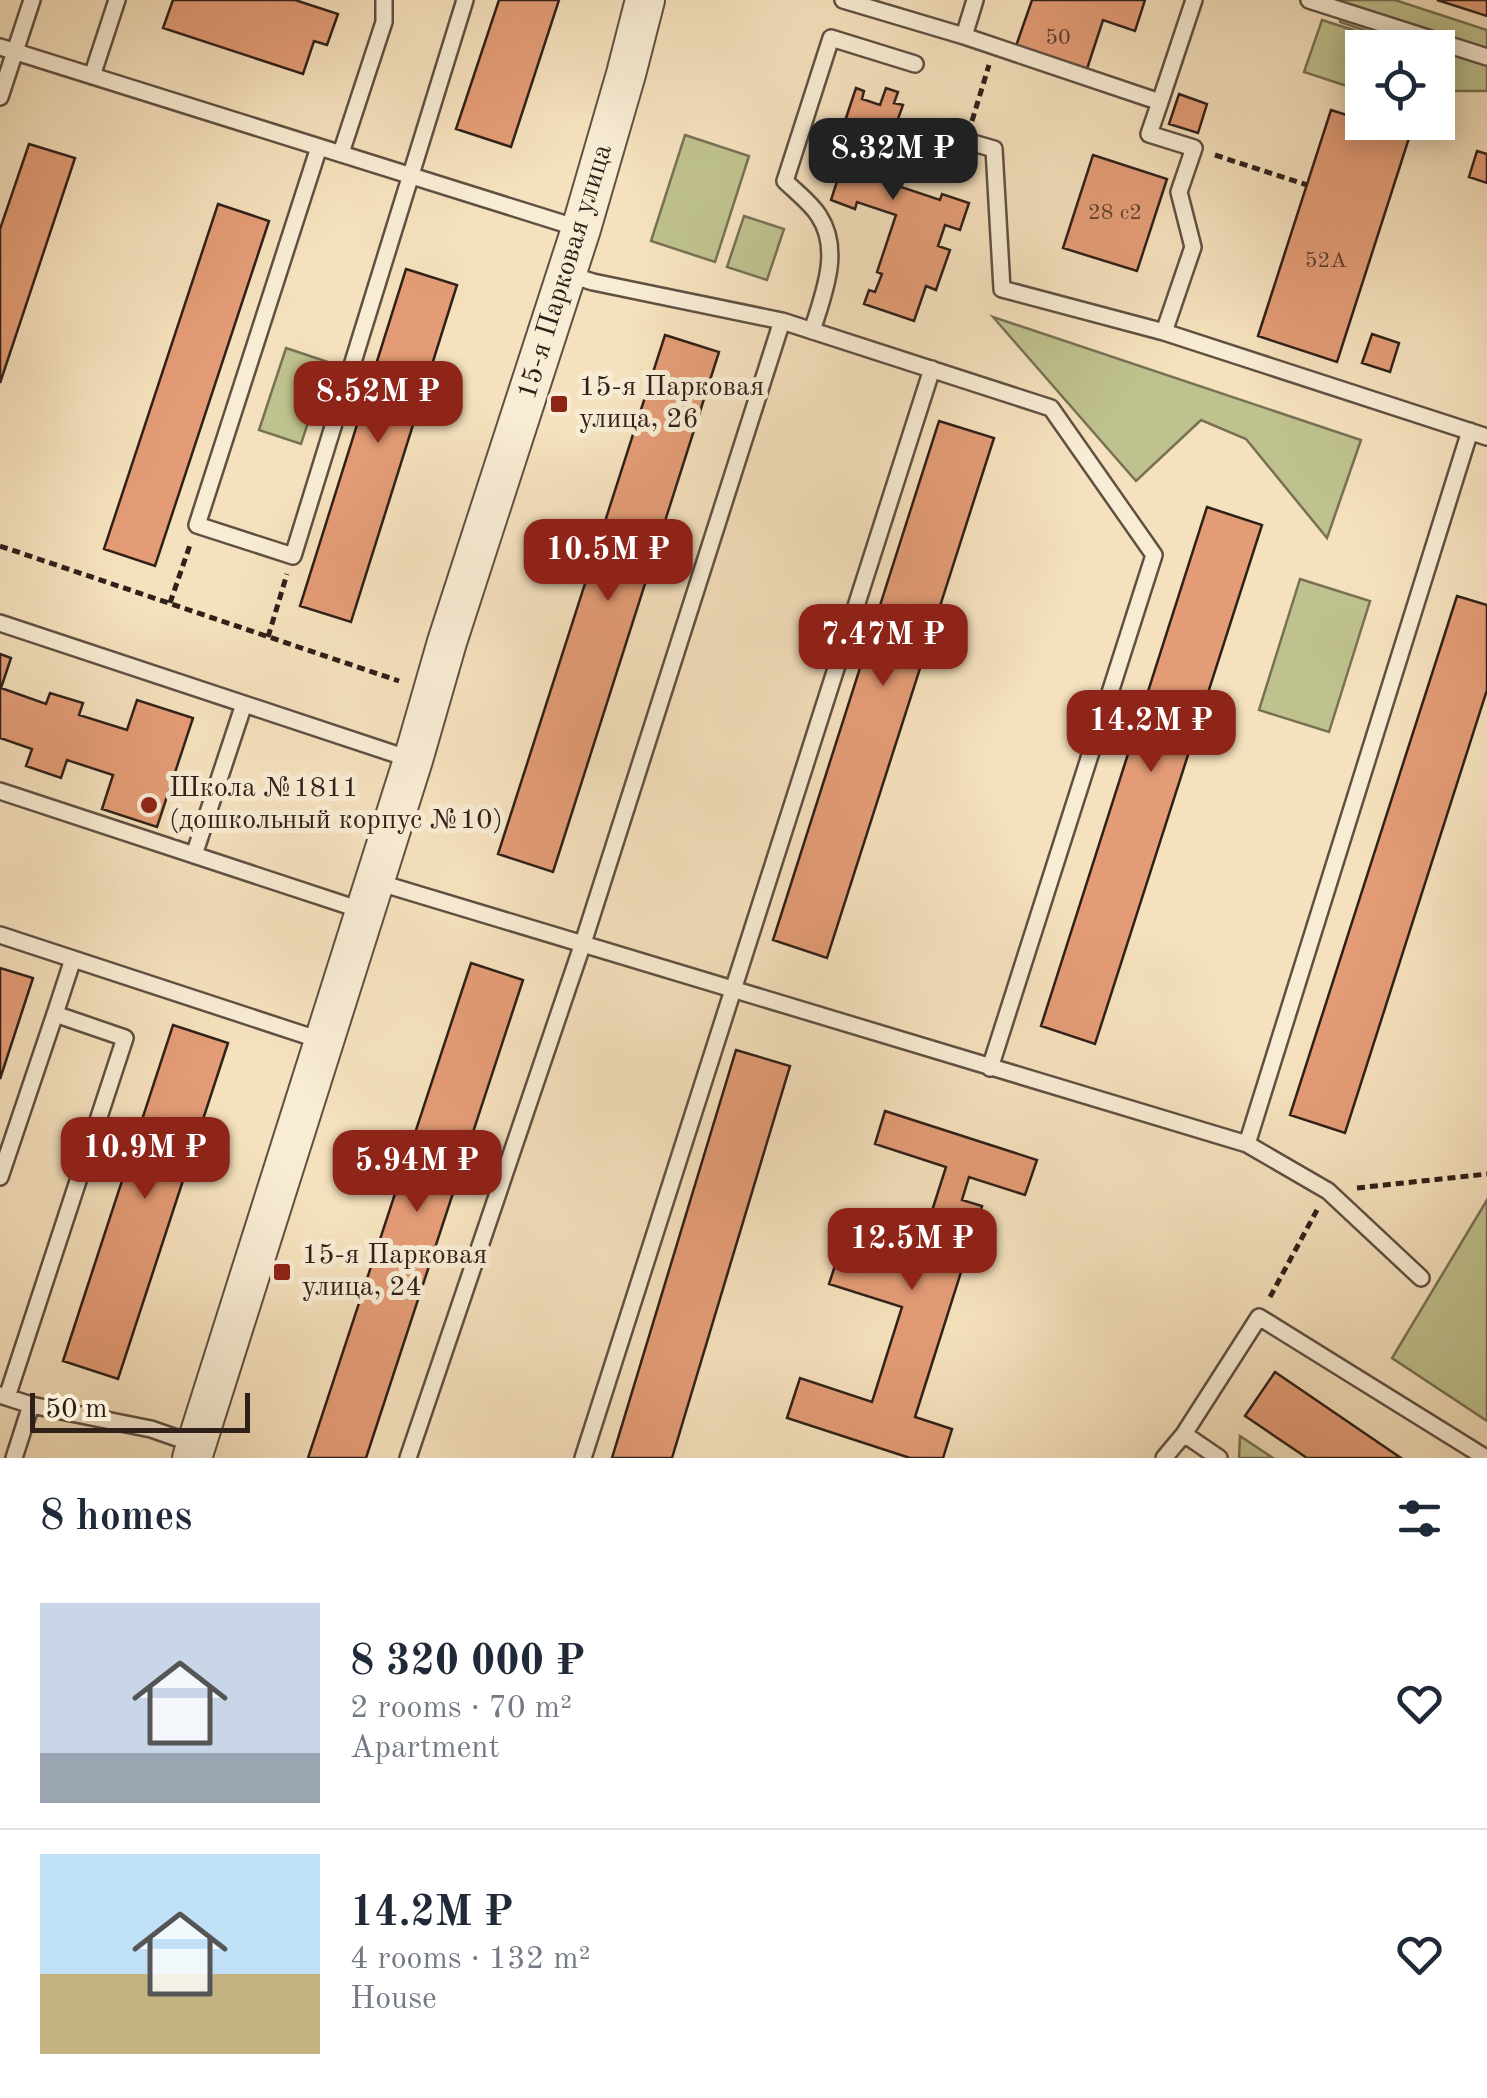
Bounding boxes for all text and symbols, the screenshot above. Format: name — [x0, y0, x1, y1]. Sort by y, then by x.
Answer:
house number: 50 — [1045, 27, 1071, 49]
map controls — [1345, 30, 1455, 140]
button: locate — [1345, 30, 1455, 140]
pin: 8.32M ₽ — [801, 118, 985, 203]
text: 8.32M ₽ — [831, 134, 955, 166]
street label: 15-я Парковая улица — [514, 141, 618, 403]
house number: 28 с2 — [1088, 202, 1142, 224]
house number: 52А — [1305, 250, 1347, 272]
pin: 8.52M ₽ — [286, 361, 470, 446]
place label: 15-я Парковая улица, 26 — [579, 374, 764, 434]
text: 8.52M ₽ — [316, 377, 440, 409]
marker: 15-я Парковая улица, 26 — [548, 393, 570, 415]
pin: 10.5M ₽ — [516, 519, 700, 604]
text: 10.5M ₽ — [546, 535, 670, 567]
pin: 7.47M ₽ — [791, 604, 975, 689]
text: 7.47M ₽ — [821, 620, 945, 652]
pin: 14.2M ₽ — [1059, 690, 1243, 775]
text: 14.2M ₽ — [1089, 706, 1213, 738]
place label: Школа №1811 (дошкольный корпус №10) — [169, 775, 503, 835]
marker: Школа №1811 (дошкольный корпус №10) — [138, 794, 160, 816]
pin: 10.9M ₽ — [53, 1117, 237, 1202]
pin: 5.94M ₽ — [325, 1130, 509, 1215]
text: 10.9M ₽ — [83, 1133, 207, 1165]
text: 5.94M ₽ — [355, 1146, 479, 1178]
pin: 12.5M ₽ — [820, 1208, 1004, 1293]
text: 12.5M ₽ — [850, 1224, 974, 1256]
place label: 15-я Парковая улица, 24 — [302, 1242, 487, 1302]
marker: 15-я Парковая улица, 24 — [271, 1261, 293, 1283]
scale bar — [30, 1388, 250, 1432]
text: 50 m — [45, 1396, 108, 1424]
icon: filters — [1392, 1491, 1447, 1546]
text: 8 homes — [40, 1497, 192, 1539]
text: 8 320 000 ₽ — [350, 1642, 585, 1684]
icon: home — [120, 1643, 240, 1763]
icon: heart — [1392, 1676, 1447, 1731]
text: 2 rooms · 70 m² — [350, 1693, 572, 1725]
text: Apartment — [350, 1733, 500, 1765]
text: 14.2M ₽ — [350, 1893, 513, 1935]
icon: home — [120, 1894, 240, 2014]
icon: heart — [1392, 1927, 1447, 1982]
text: 4 rooms · 132 m² — [350, 1944, 591, 1976]
text: House — [350, 1984, 437, 2016]

